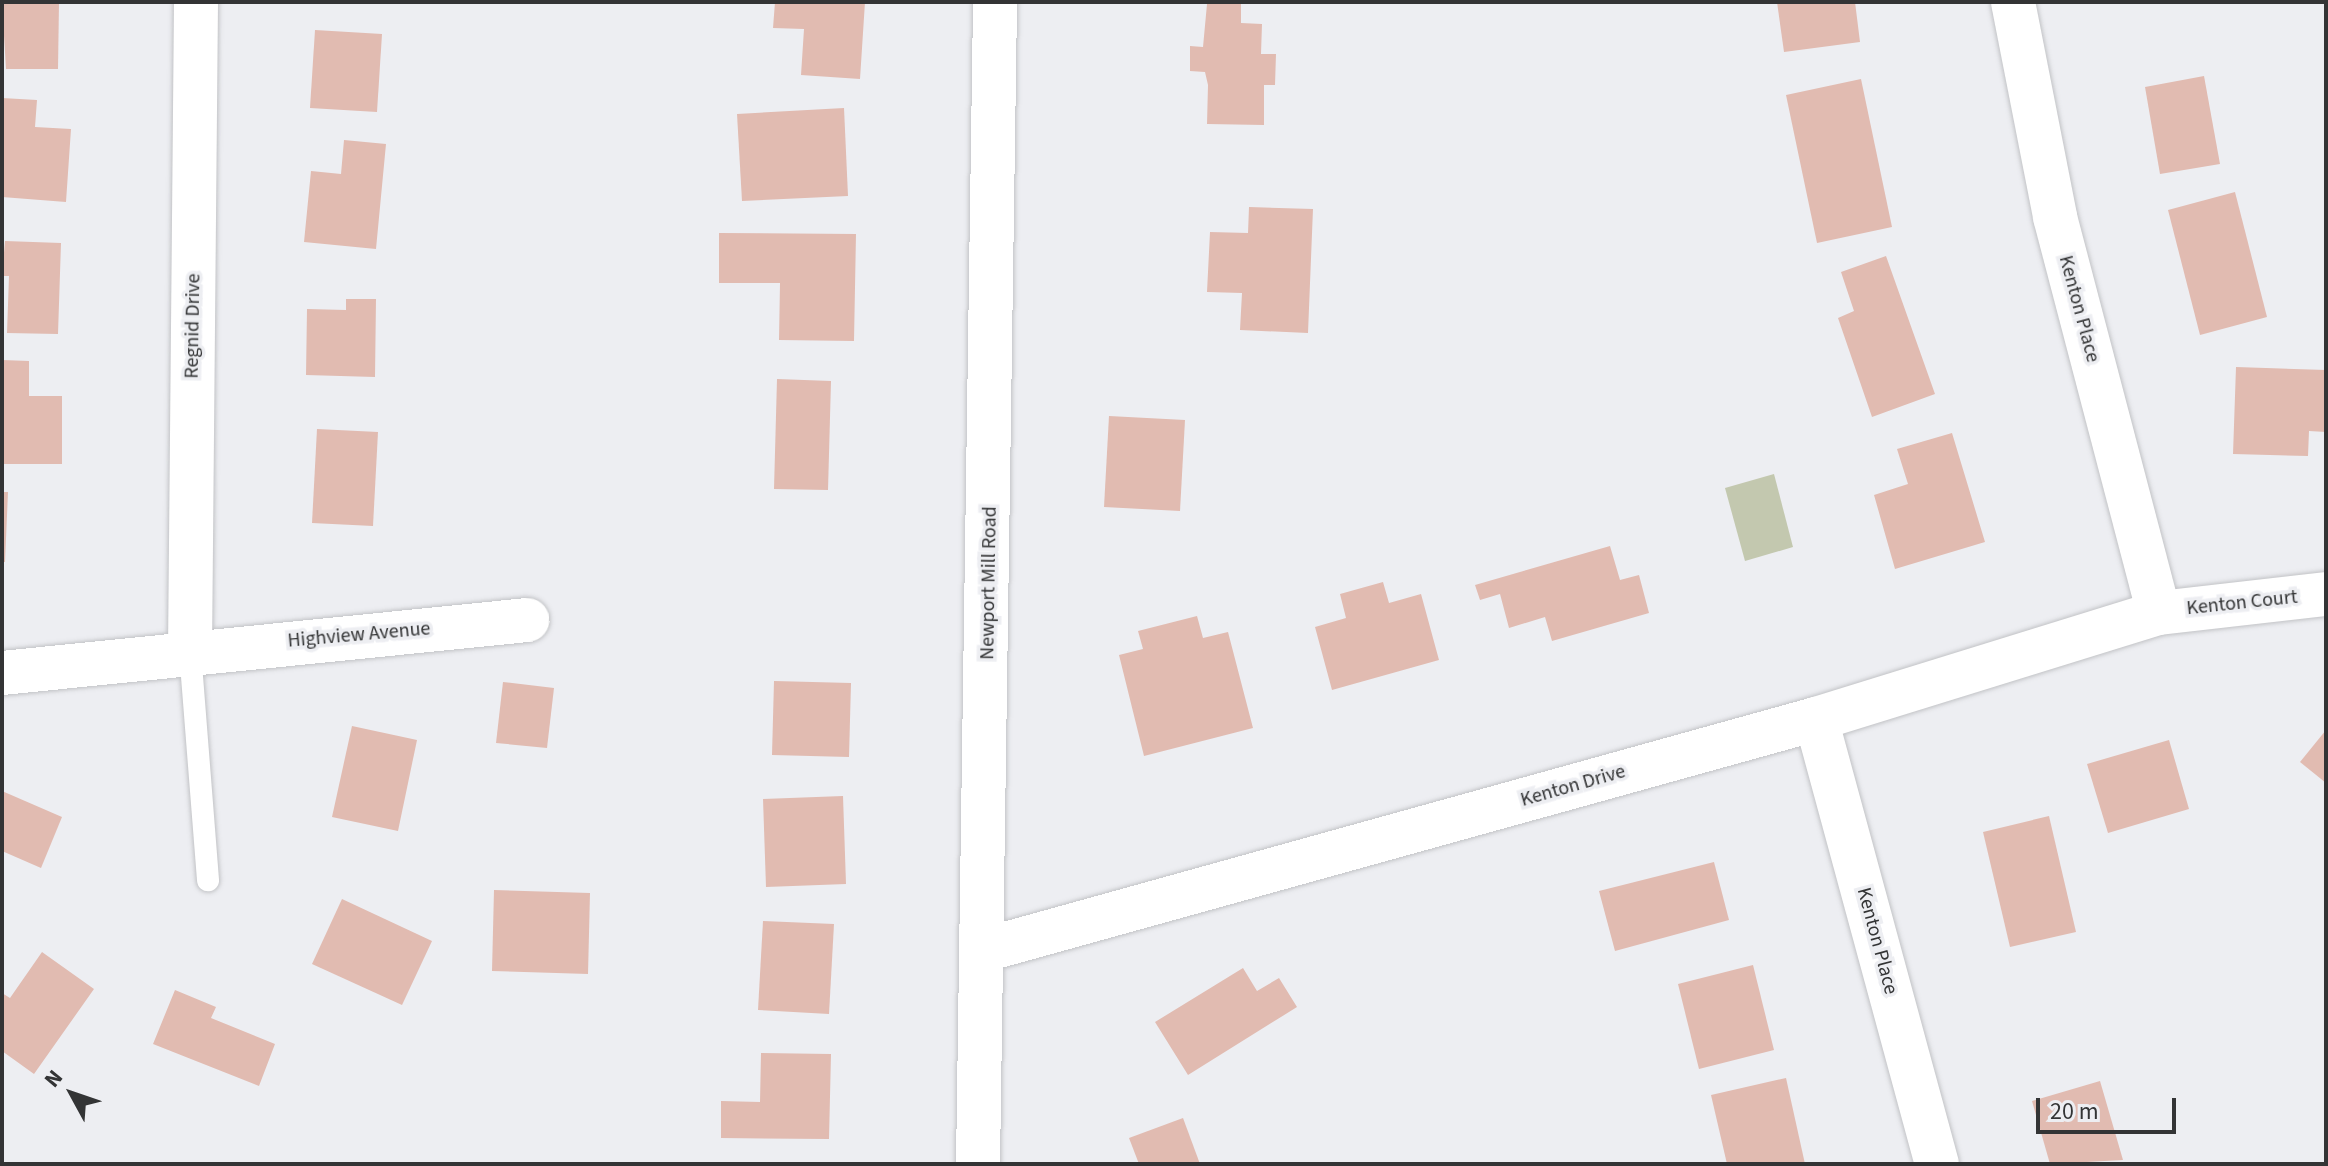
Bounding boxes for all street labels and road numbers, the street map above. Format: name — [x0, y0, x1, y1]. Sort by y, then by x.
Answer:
street label: Kenton Place — [2053, 253, 2105, 365]
street label: Regnid Drive — [180, 273, 206, 379]
street label: Newport Mill Road — [976, 506, 1002, 660]
street label: Kenton Court — [2185, 585, 2299, 621]
street label: Highview Avenue — [287, 617, 431, 653]
street label: Kenton Drive — [1518, 760, 1628, 812]
street label: Kenton Place — [1851, 885, 1903, 997]

